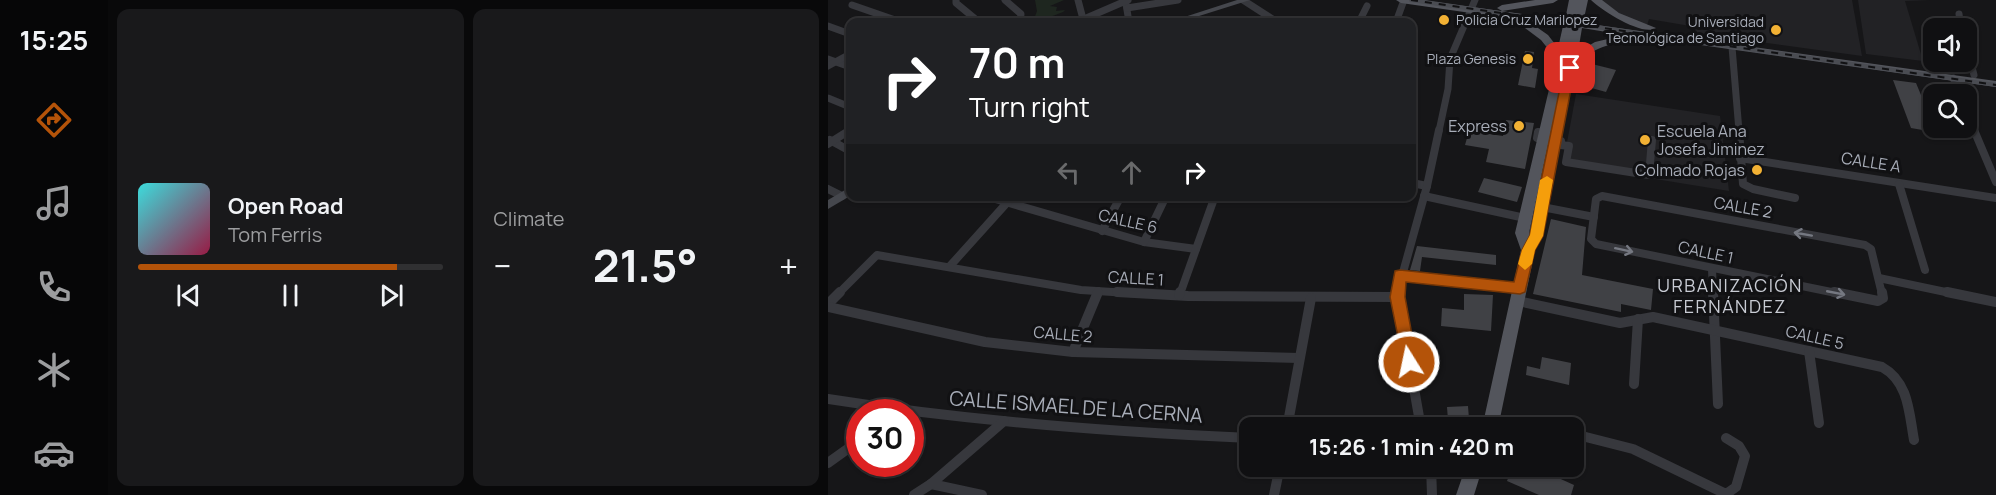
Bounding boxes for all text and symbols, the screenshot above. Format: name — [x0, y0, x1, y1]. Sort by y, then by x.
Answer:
place label: Policia Cruz Marilopez — [1456, 10, 1598, 29]
place label: Universidad Tecnológica de Santiago — [1606, 12, 1764, 47]
marker: Policia Cruz Marilopez — [1437, 13, 1451, 27]
map controls — [1923, 18, 1977, 138]
button: sound — [1923, 18, 1977, 72]
text: 15:25 — [20, 21, 88, 58]
marker: Universidad Tecnológica de Santiago — [1769, 23, 1783, 37]
text: 70 m — [969, 33, 1065, 91]
icon: right — [870, 42, 948, 120]
pin — [1544, 42, 1595, 93]
place label: Plaza Genesis — [1427, 49, 1516, 68]
icon: arrive — [1553, 51, 1586, 84]
marker: Plaza Genesis — [1521, 52, 1535, 66]
button: search — [1923, 84, 1977, 138]
text: Turn right — [969, 88, 1090, 125]
icon: directions — [33, 99, 75, 141]
place label: Express — [1448, 115, 1507, 137]
marker: Express — [1512, 119, 1526, 133]
place label: Escuela Ana Josefa Jiminez — [1657, 120, 1765, 160]
marker: Escuela Ana Josefa Jiminez — [1638, 133, 1652, 147]
street label: CALLE A — [1840, 146, 1902, 178]
icon: left — [1052, 156, 1085, 189]
icon: ahead — [1115, 156, 1148, 189]
icon: right — [1178, 156, 1211, 189]
place label: Colmado Rojas — [1635, 159, 1745, 181]
marker: Colmado Rojas — [1750, 163, 1764, 177]
icon: music — [33, 182, 75, 224]
text: Open Road — [228, 191, 343, 221]
street label: CALLE 2 — [1712, 191, 1774, 223]
street label: CALLE 6 — [1096, 204, 1160, 238]
text: Climate — [494, 205, 565, 232]
text: Tom Ferris — [228, 221, 322, 248]
one-way arrow — [1794, 228, 1813, 239]
text: 21.5° — [593, 234, 698, 296]
street label: CALLE 1 — [1676, 235, 1736, 269]
text: − — [494, 243, 511, 288]
text: + — [779, 243, 798, 288]
one-way arrow — [1614, 245, 1633, 256]
icon: phone — [33, 266, 75, 308]
street label: CALLE 1 — [1107, 266, 1165, 290]
district label: URBANIZACIÓN FERNÁNDEZ — [1657, 273, 1803, 318]
icon: previous — [172, 279, 205, 312]
icon: pause — [274, 279, 307, 312]
icon: next — [375, 279, 408, 312]
one-way arrow — [1825, 288, 1845, 299]
street label: CALLE 2 — [1033, 320, 1093, 348]
street label: CALLE 5 — [1784, 320, 1846, 354]
position arrow — [1377, 330, 1441, 394]
icon: climate — [33, 349, 75, 391]
street label: CALLE ISMAEL DE LA CERNA — [948, 384, 1204, 429]
speed limit sign: 30 — [846, 399, 924, 477]
icon: car — [33, 432, 75, 474]
text: 15:26 · 1 min · 420 m — [1309, 432, 1514, 462]

